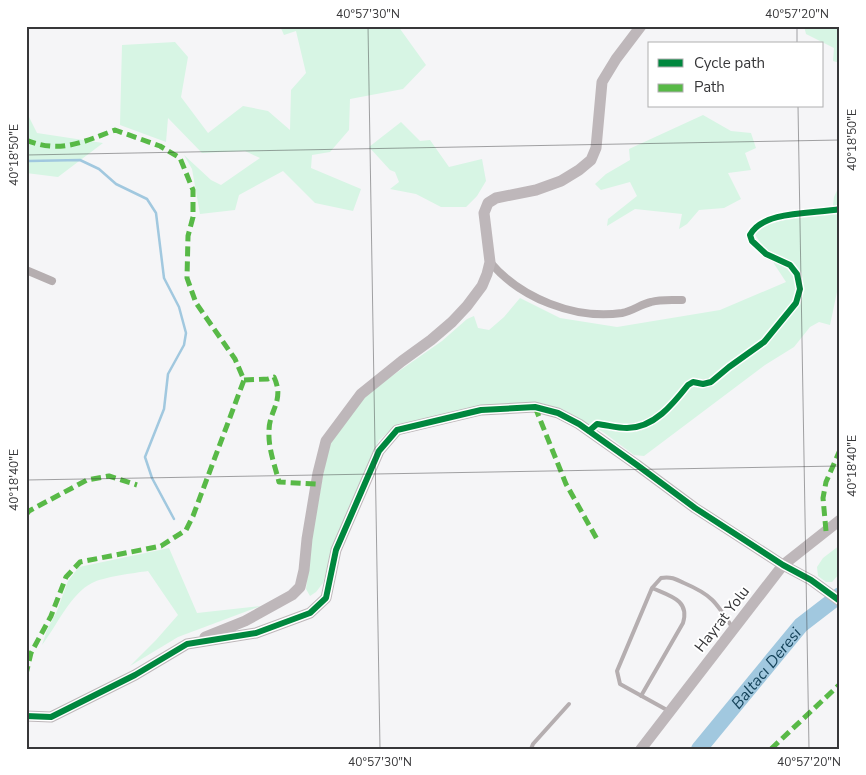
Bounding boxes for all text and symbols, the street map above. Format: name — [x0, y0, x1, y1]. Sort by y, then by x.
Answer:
text: 40°57'30"N — [336, 6, 400, 22]
text: 40°57'20"N — [765, 6, 829, 22]
legend — [648, 42, 824, 108]
text: Cycle path — [694, 53, 765, 73]
text: Path — [694, 77, 725, 97]
text: 40°18'50"E — [844, 109, 860, 171]
text: 40°18'50"E — [6, 124, 22, 186]
text: 40°18'40"E — [844, 435, 860, 497]
text: 40°18'40"E — [6, 449, 22, 511]
street label: Hayrat Yolu — [690, 582, 754, 656]
water label: Baltacı Deresi — [726, 623, 807, 714]
text: 40°57'30"N — [348, 754, 412, 770]
text: 40°57'20"N — [777, 754, 841, 770]

